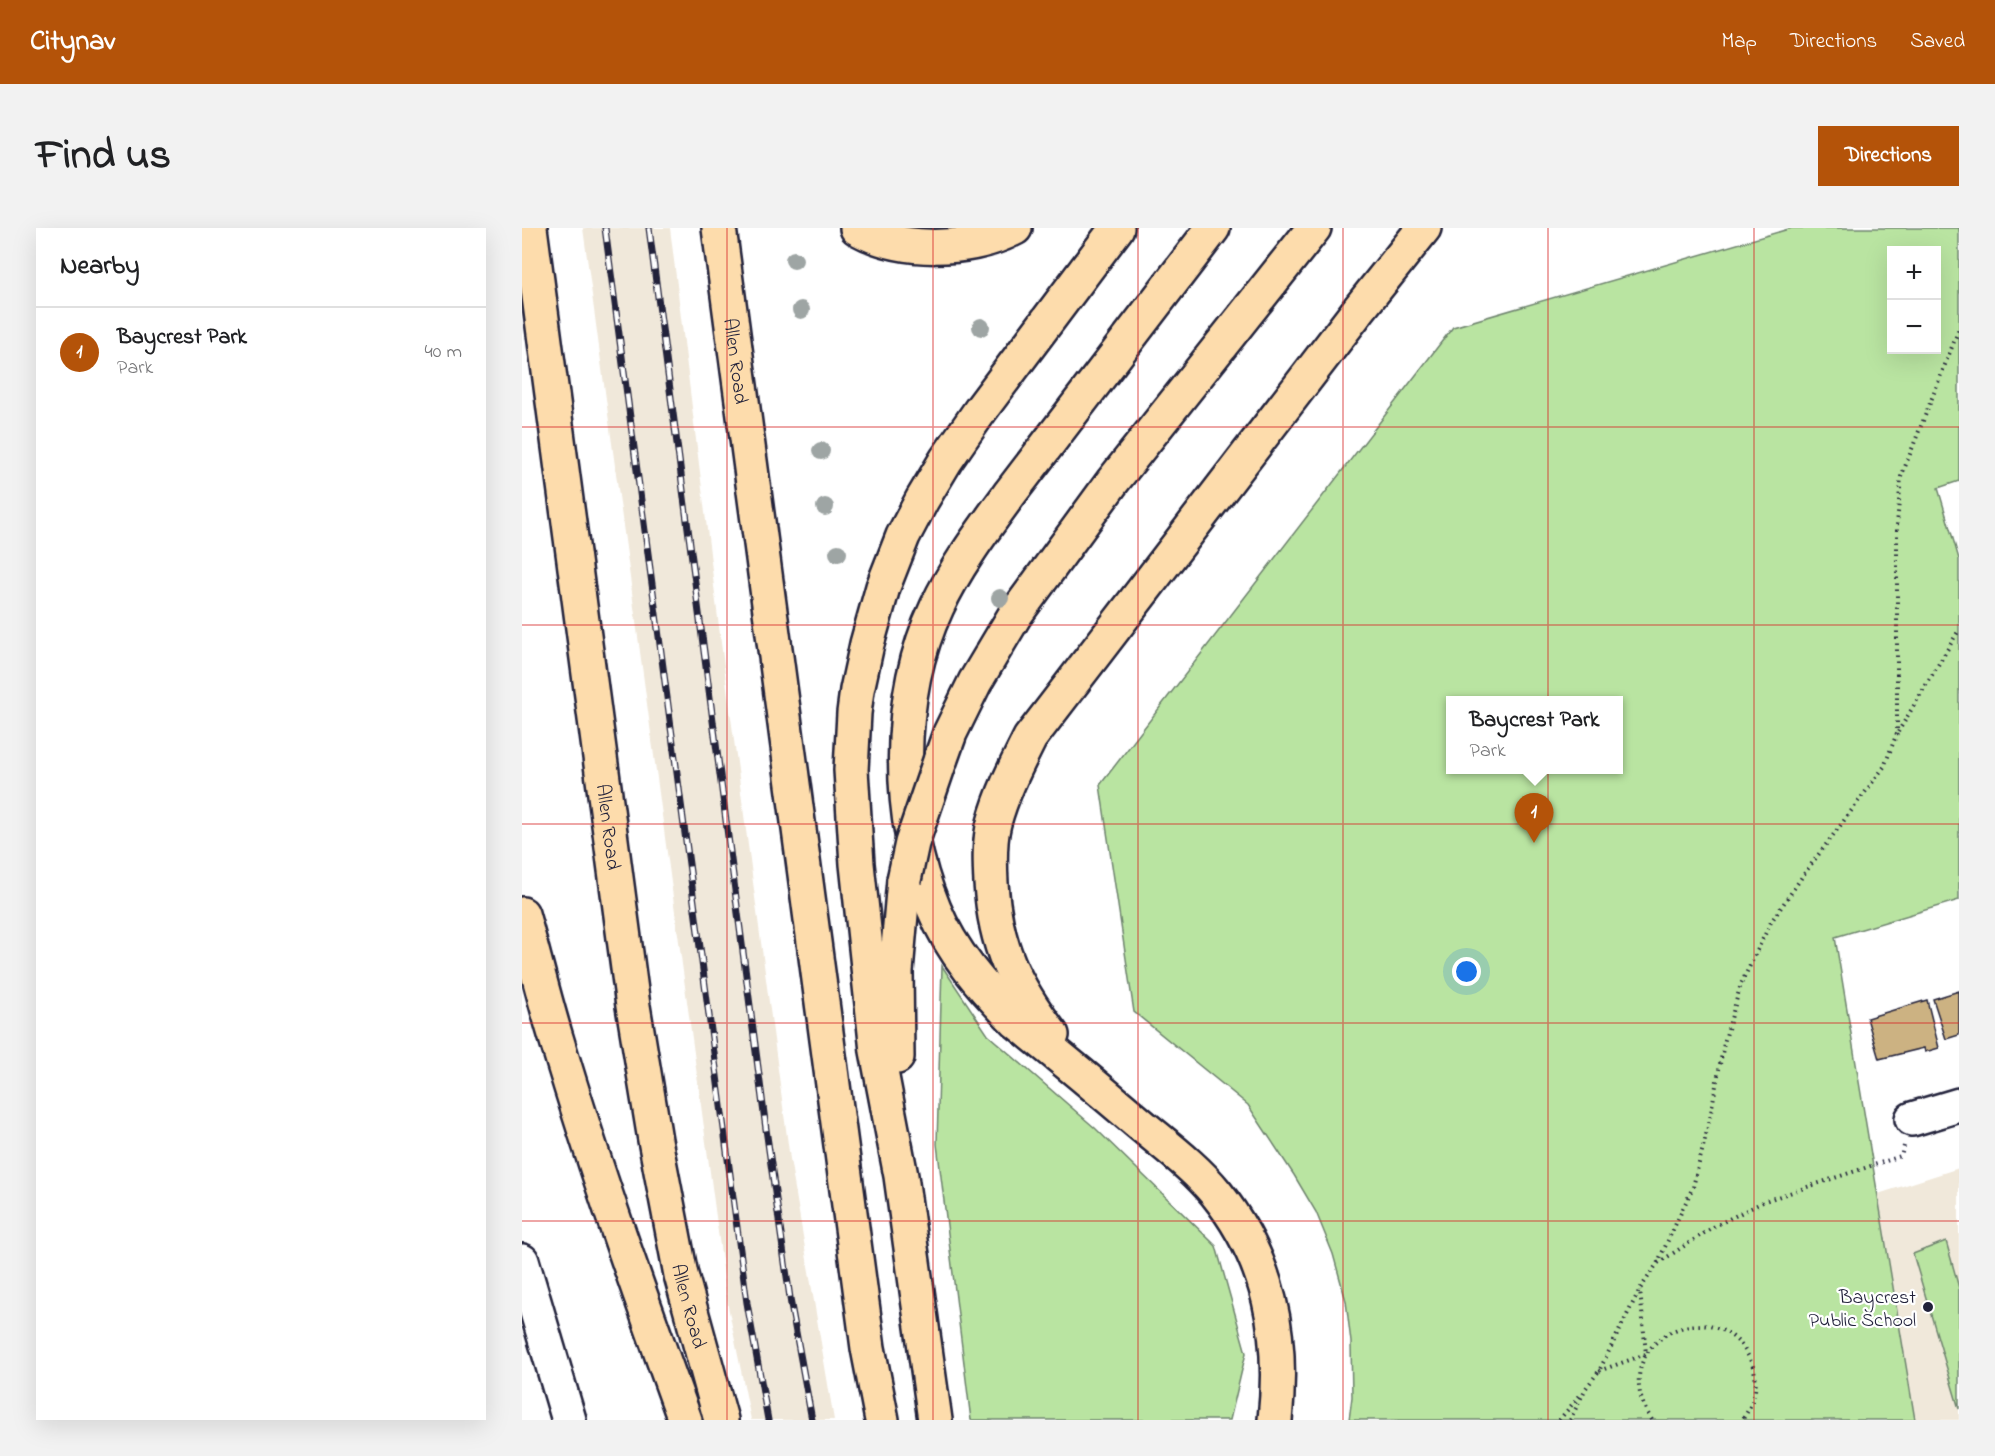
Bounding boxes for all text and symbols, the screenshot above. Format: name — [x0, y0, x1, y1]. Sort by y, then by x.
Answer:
text: Citynav — [30, 22, 115, 63]
text: Map — [1721, 27, 1757, 57]
text: Directions — [1790, 27, 1877, 57]
text: Saved — [1910, 27, 1965, 57]
text: Find us — [36, 126, 171, 187]
button: Directions — [1818, 126, 1959, 186]
map controls — [1887, 246, 1941, 354]
button: + — [1887, 246, 1941, 300]
text: Nearby — [60, 248, 139, 286]
button: − — [1887, 300, 1941, 354]
street label: Allen Road — [714, 316, 754, 406]
text: Baycrest Park — [117, 322, 247, 354]
text: 1 — [76, 338, 83, 367]
text: 40 m — [425, 338, 462, 367]
text: Park — [117, 354, 153, 383]
popup — [1446, 696, 1623, 774]
text: Baycrest Park — [1470, 705, 1599, 737]
text: Park — [1470, 737, 1506, 766]
street label: Allen Road — [587, 782, 627, 872]
pin: 1 — [1514, 794, 1554, 843]
your location — [1452, 957, 1481, 986]
street label: Allen Road — [662, 1262, 713, 1352]
place label: Baycrest Public School — [1809, 1284, 1916, 1336]
marker: Baycrest Public School — [1921, 1300, 1935, 1314]

